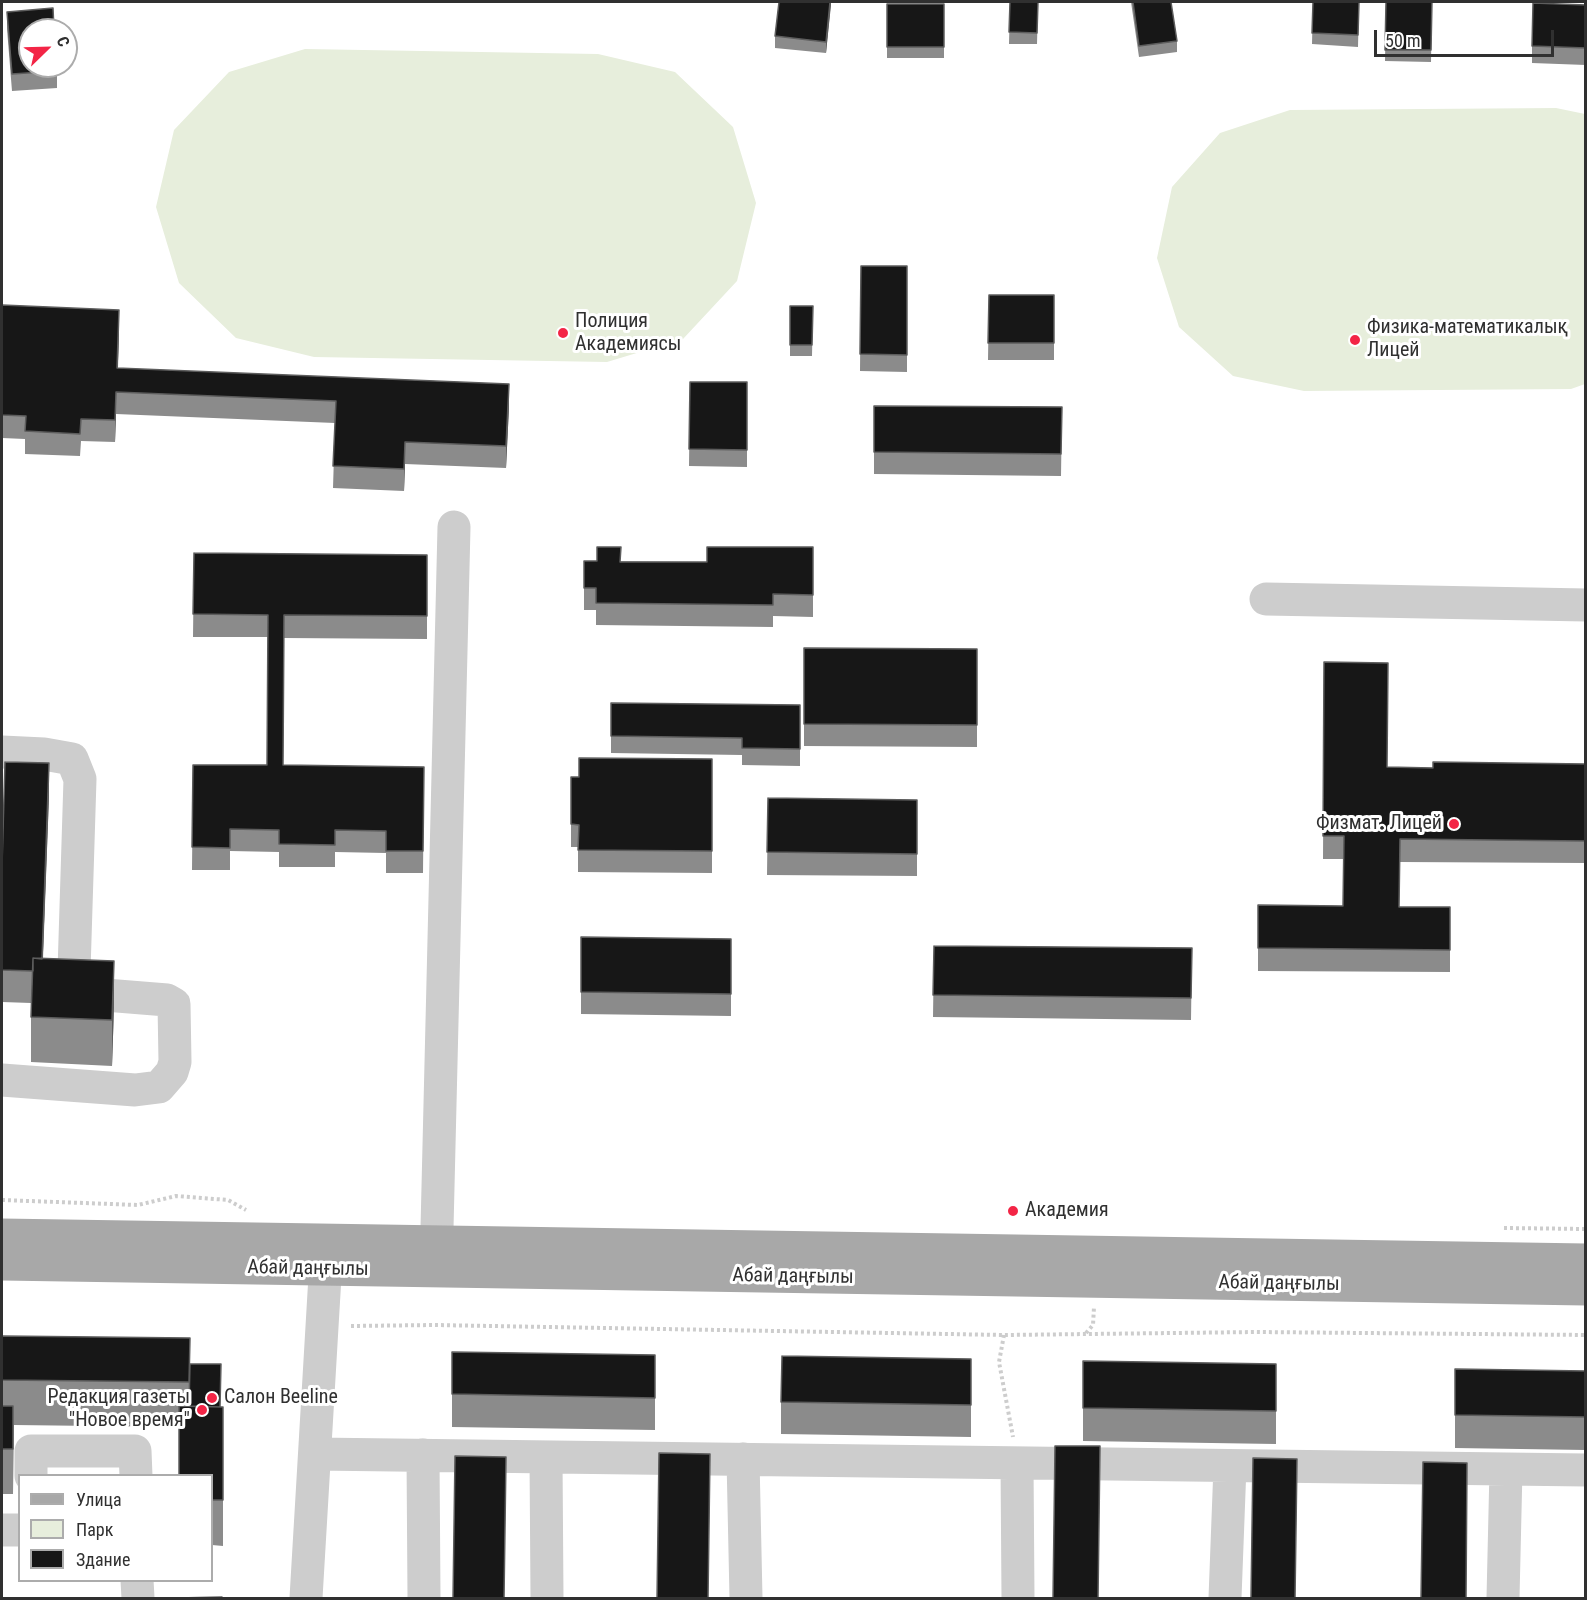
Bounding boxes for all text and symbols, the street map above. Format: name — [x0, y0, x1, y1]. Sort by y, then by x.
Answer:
north arrow — [18, 18, 78, 78]
scale bar — [1377, 18, 1557, 56]
text: 50 m — [1385, 30, 1420, 51]
text: С — [53, 34, 74, 49]
place label: Полиция Академиясы — [575, 310, 681, 357]
place label: Физика-математикалық Лицей — [1367, 316, 1568, 363]
marker: Полиция Академиясы — [556, 326, 570, 340]
marker: Физика-математикалық Лицей — [1348, 333, 1362, 347]
place label: Физмат. Лицей — [1316, 812, 1442, 836]
marker: Физмат. Лицей — [1447, 817, 1461, 831]
place label: Академия — [1025, 1199, 1109, 1223]
marker: Академия — [1006, 1204, 1020, 1218]
street label: Абай даңғылы — [247, 1256, 369, 1282]
street label: Абай даңғылы — [732, 1264, 854, 1290]
street label: Абай даңғылы — [1218, 1271, 1340, 1297]
place label: Редакция газеты "Новое время" — [48, 1386, 190, 1433]
place label: Cалон Beeline — [224, 1386, 338, 1410]
marker: Cалон Beeline — [205, 1391, 219, 1405]
marker: Редакция газеты "Новое время" — [195, 1403, 209, 1417]
legend — [18, 1474, 213, 1582]
text: Улица — [76, 1489, 122, 1510]
text: Парк — [76, 1519, 113, 1540]
text: Здание — [76, 1549, 130, 1570]

